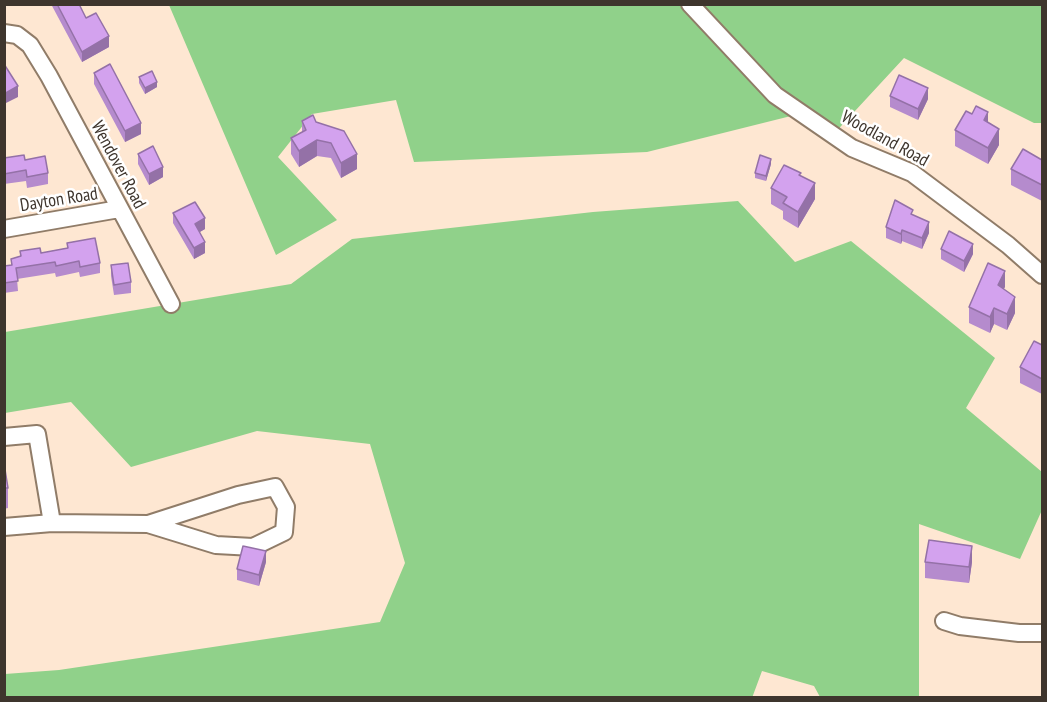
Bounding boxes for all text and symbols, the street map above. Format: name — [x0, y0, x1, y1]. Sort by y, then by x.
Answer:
street label: Woodland Road — [838, 106, 932, 172]
street label: Wendover Road — [86, 118, 150, 212]
street label: Dayton Road — [19, 183, 99, 217]

